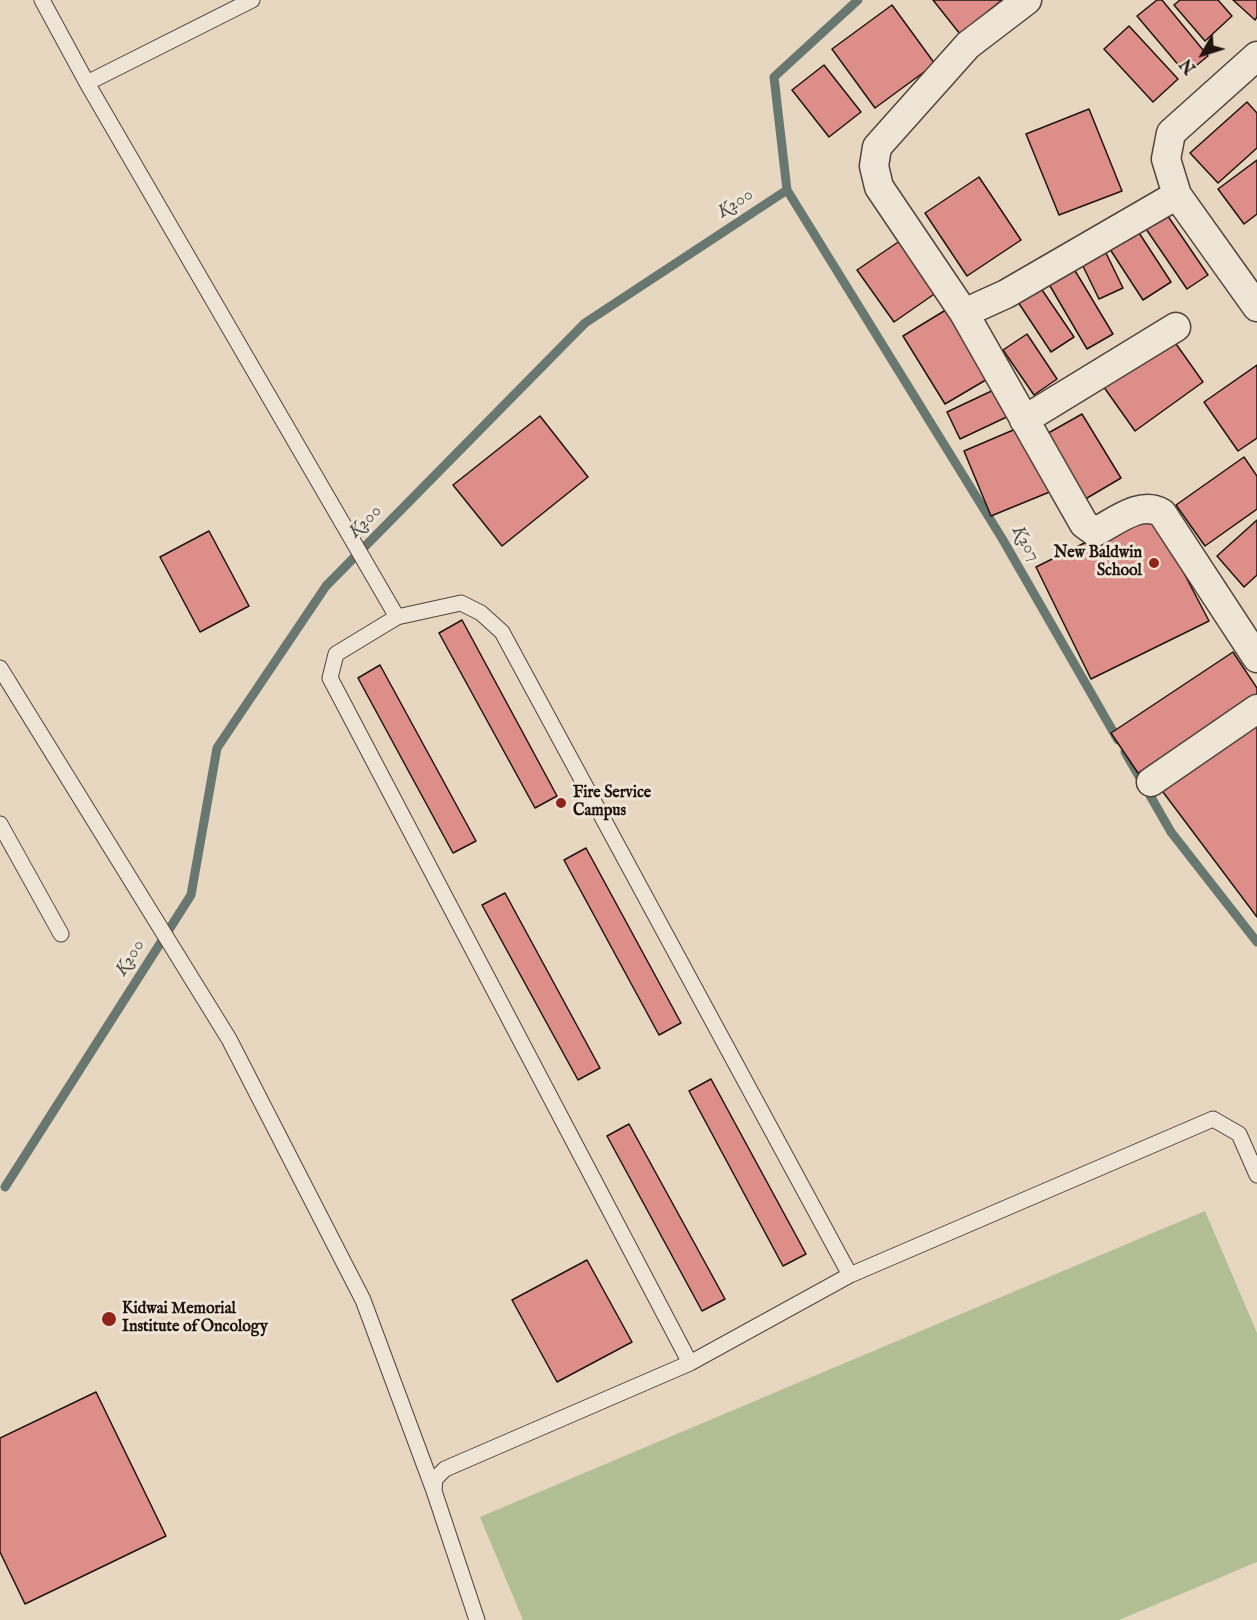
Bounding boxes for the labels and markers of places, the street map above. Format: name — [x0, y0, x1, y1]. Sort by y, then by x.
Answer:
place label: New Baldwin School — [1054, 544, 1142, 582]
marker: New Baldwin School — [1147, 556, 1161, 570]
place label: Fire Service Campus — [573, 784, 651, 822]
marker: Fire Service Campus — [554, 796, 568, 810]
place label: Kidwai Memorial Institute of Oncology — [122, 1300, 268, 1338]
marker: Kidwai Memorial Institute of Oncology — [100, 1310, 118, 1328]

